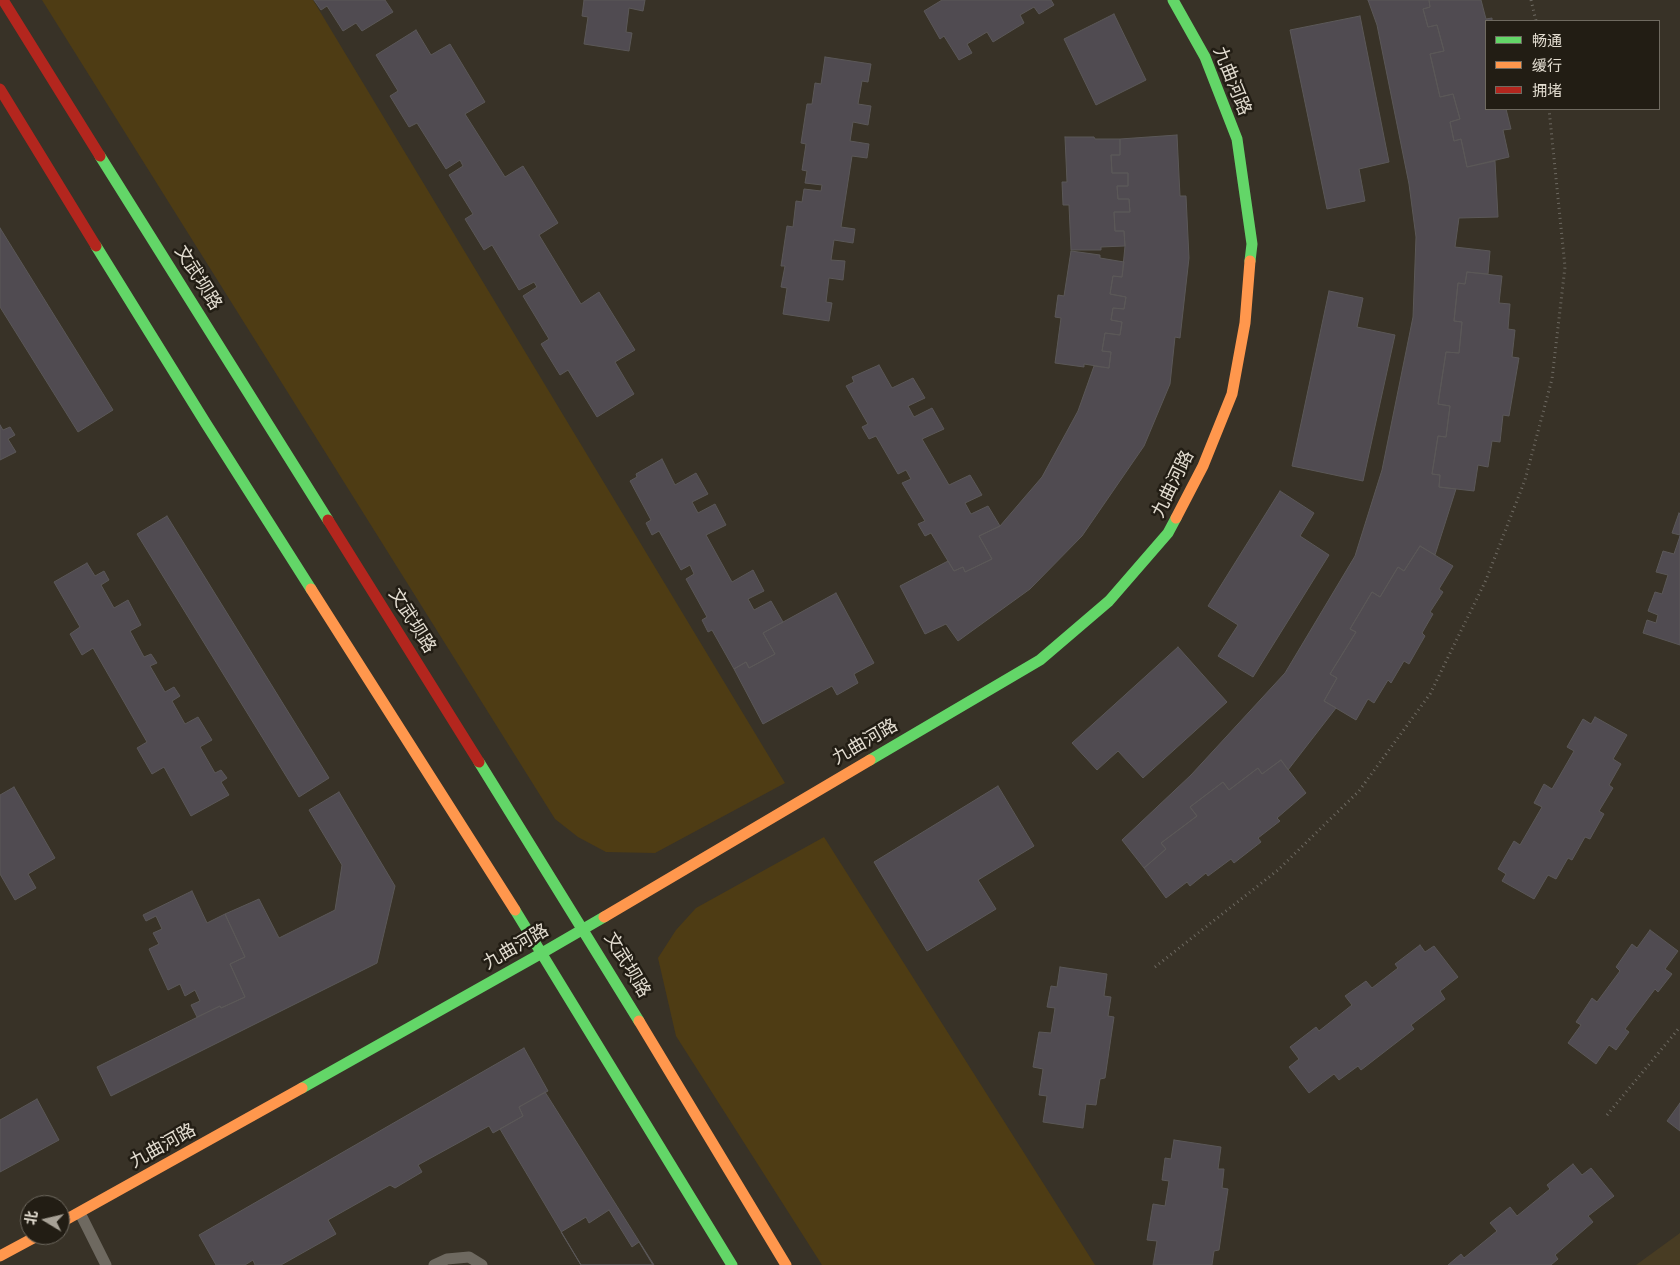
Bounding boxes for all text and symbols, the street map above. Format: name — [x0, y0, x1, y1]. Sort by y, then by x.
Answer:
legend — [1485, 20, 1660, 110]
text: 畅通 — [1532, 32, 1562, 50]
street label: 九曲河路 — [1209, 44, 1255, 118]
text: 缓行 — [1532, 57, 1562, 75]
text: 拥堵 — [1532, 82, 1562, 100]
street label: 文武坝路 — [170, 242, 226, 314]
street label: 九曲河路 — [1148, 447, 1198, 521]
street label: 文武坝路 — [384, 585, 440, 657]
street label: 九曲河路 — [828, 715, 902, 769]
street label: 九曲河路 — [479, 920, 553, 974]
street label: 文武坝路 — [599, 929, 655, 1001]
street label: 九曲河路 — [126, 1119, 200, 1173]
north arrow — [20, 1195, 70, 1245]
text: 北 — [21, 1209, 41, 1226]

